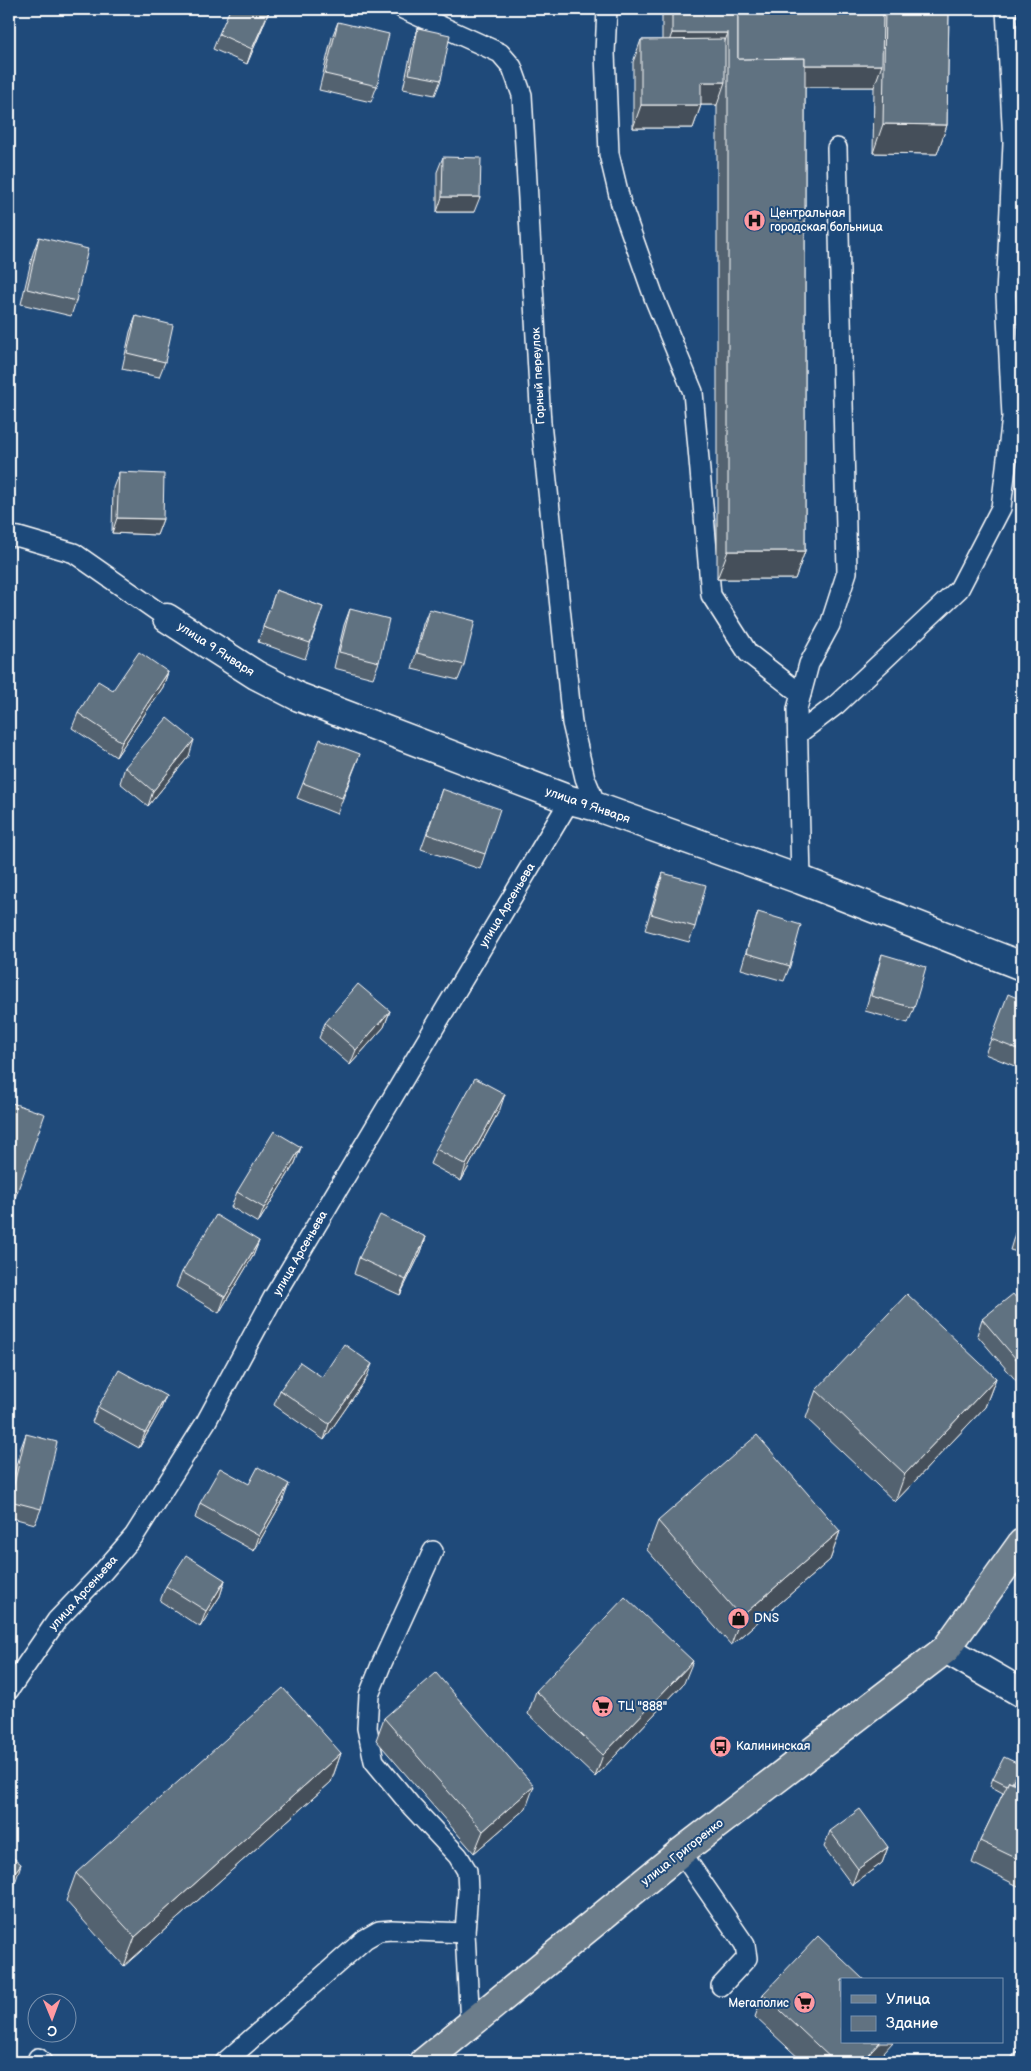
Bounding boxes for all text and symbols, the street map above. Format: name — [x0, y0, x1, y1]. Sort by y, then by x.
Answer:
place label: Центральная городская больница — [770, 206, 883, 235]
hospital icon: Центральная городская больница — [742, 208, 766, 232]
street label: Горный переулок — [528, 326, 549, 425]
street label: улица 9 Января — [174, 619, 257, 680]
street label: улица 9 Января — [543, 784, 632, 827]
street label: улица Арсеньева — [476, 860, 539, 950]
street label: улица Арсеньева — [270, 1208, 331, 1299]
street label: улица Арсеньева — [46, 1553, 121, 1634]
shop icon: DNS — [726, 1606, 750, 1630]
place label: DNS — [754, 1611, 779, 1626]
supermarket icon: ТЦ "888" — [590, 1694, 614, 1718]
place label: ТЦ "888" — [618, 1699, 667, 1714]
bus stop icon: Калининская — [708, 1734, 732, 1758]
place label: Калининская — [736, 1739, 811, 1754]
street label: улица Григоренко — [638, 1816, 726, 1889]
legend — [841, 1978, 1004, 2044]
text: Улица — [886, 1990, 931, 2009]
supermarket icon: Мегаполис — [793, 1991, 817, 2015]
north arrow — [28, 1994, 78, 2044]
place label: Мегаполис — [728, 1996, 789, 2011]
text: Здание — [886, 2014, 938, 2033]
text: С — [47, 2022, 57, 2039]

